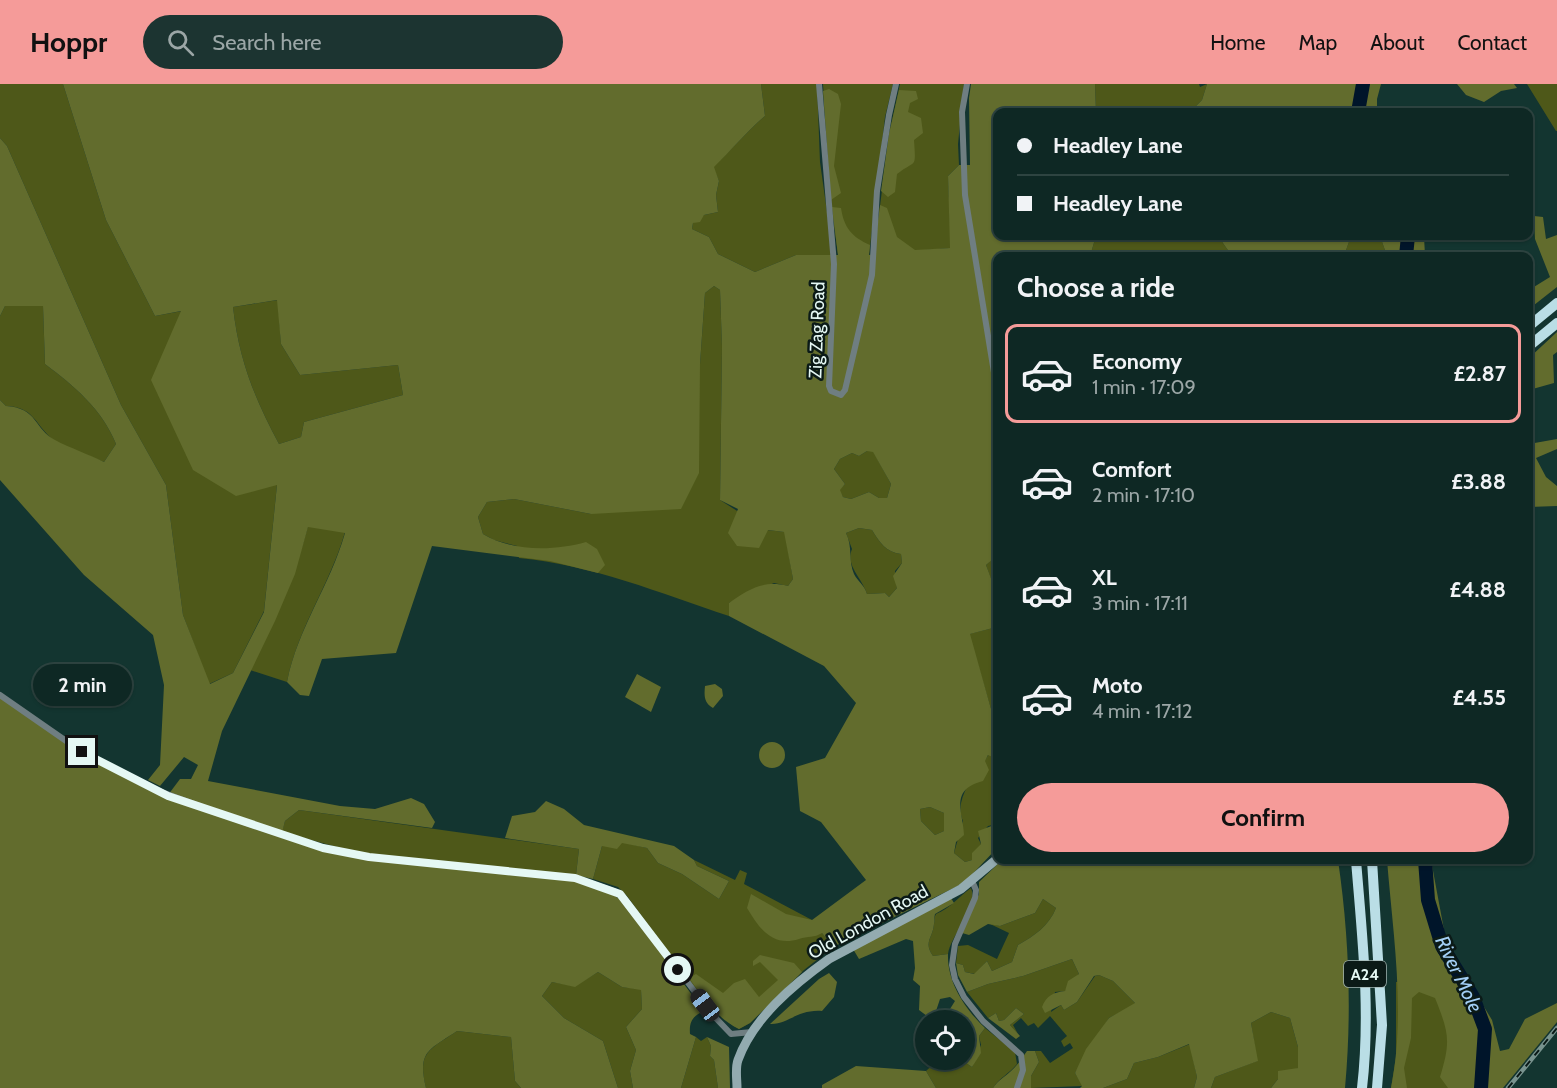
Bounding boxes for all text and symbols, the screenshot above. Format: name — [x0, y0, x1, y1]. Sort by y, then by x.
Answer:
search box — [143, 15, 563, 69]
text: Hoppr — [30, 25, 107, 59]
icon: search — [164, 26, 197, 59]
text: Search here — [212, 29, 322, 56]
text: Home — [1210, 30, 1266, 55]
text: Map — [1299, 30, 1337, 55]
text: About — [1370, 30, 1424, 55]
text: Contact — [1457, 30, 1527, 55]
text: Headley Lane — [1053, 132, 1183, 159]
text: Headley Lane — [1053, 190, 1183, 217]
text: Choose a ride — [1017, 271, 1175, 304]
street label: Zig Zag Road — [804, 281, 830, 379]
icon: car — [1020, 347, 1074, 401]
text: Economy — [1092, 348, 1182, 375]
text: £2.87 — [1454, 360, 1506, 387]
text: 1 min · 17:09 — [1092, 375, 1196, 399]
icon: car — [1020, 455, 1074, 509]
text: Comfort — [1092, 456, 1171, 483]
text: £3.88 — [1451, 468, 1506, 495]
text: 2 min · 17:10 — [1092, 483, 1195, 507]
icon: car — [1020, 563, 1074, 617]
text: XL — [1092, 564, 1117, 591]
text: £4.88 — [1449, 576, 1506, 603]
text: 3 min · 17:11 — [1092, 591, 1188, 615]
callout: 2 min — [32, 665, 132, 707]
icon: car — [1020, 671, 1074, 725]
text: Moto — [1092, 672, 1143, 699]
text: 2 min — [58, 673, 107, 697]
text: £4.55 — [1452, 684, 1506, 711]
text: 4 min · 17:12 — [1092, 699, 1193, 723]
route end — [68, 738, 95, 765]
button: Confirm — [1017, 783, 1509, 852]
street label: Old London Road — [804, 880, 932, 964]
water label: River Mole — [1430, 932, 1488, 1016]
route start — [664, 956, 691, 983]
road number: A24 — [1344, 961, 1386, 987]
car — [687, 985, 723, 1025]
map controls — [915, 1010, 975, 1070]
button: locate — [915, 1010, 975, 1070]

